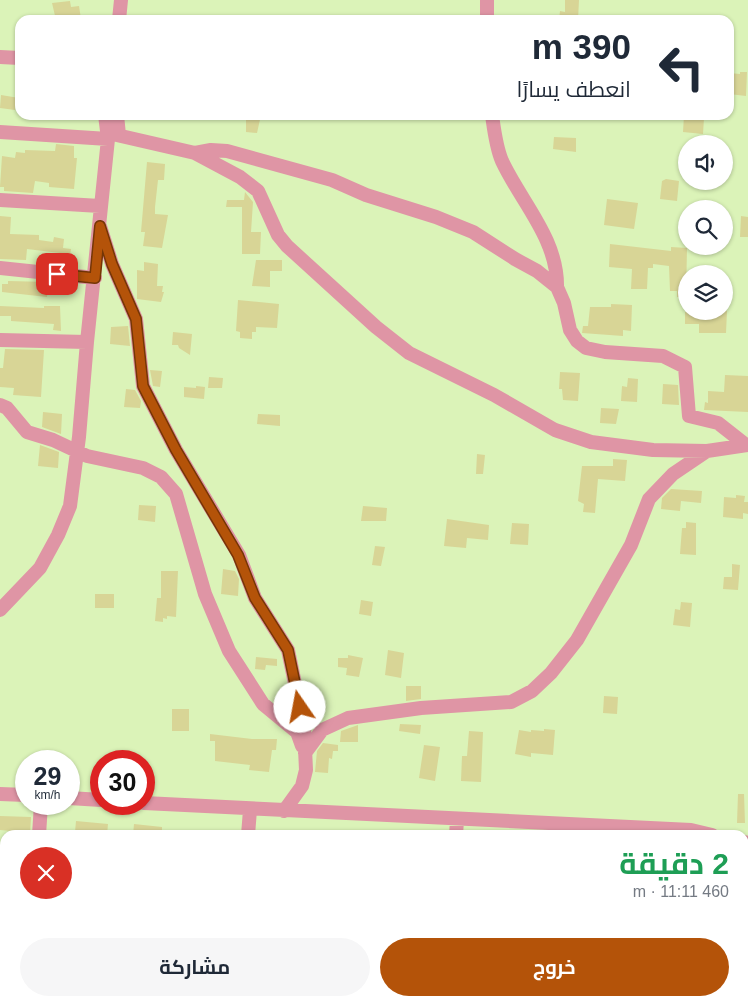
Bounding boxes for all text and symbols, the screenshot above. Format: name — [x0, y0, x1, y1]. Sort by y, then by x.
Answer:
text: 390 m — [532, 27, 631, 66]
icon: left — [649, 35, 714, 100]
text: انعطف يسارًا — [516, 77, 631, 102]
map controls — [678, 135, 733, 320]
button: sound — [678, 135, 733, 190]
button: search — [678, 200, 733, 255]
pin — [36, 253, 78, 295]
icon: arrive — [43, 260, 71, 288]
button: layers — [678, 265, 733, 320]
position arrow — [273, 680, 325, 732]
speed limit sign: 30 — [90, 750, 155, 815]
text: 29 — [34, 762, 61, 790]
text: km/h — [34, 788, 61, 802]
button: close — [20, 847, 72, 899]
text: 2 دقيقة — [619, 847, 729, 880]
text: 460 m · 11:11 — [633, 883, 729, 900]
button: مشاركة — [20, 938, 370, 996]
button: خروج — [380, 938, 729, 996]

